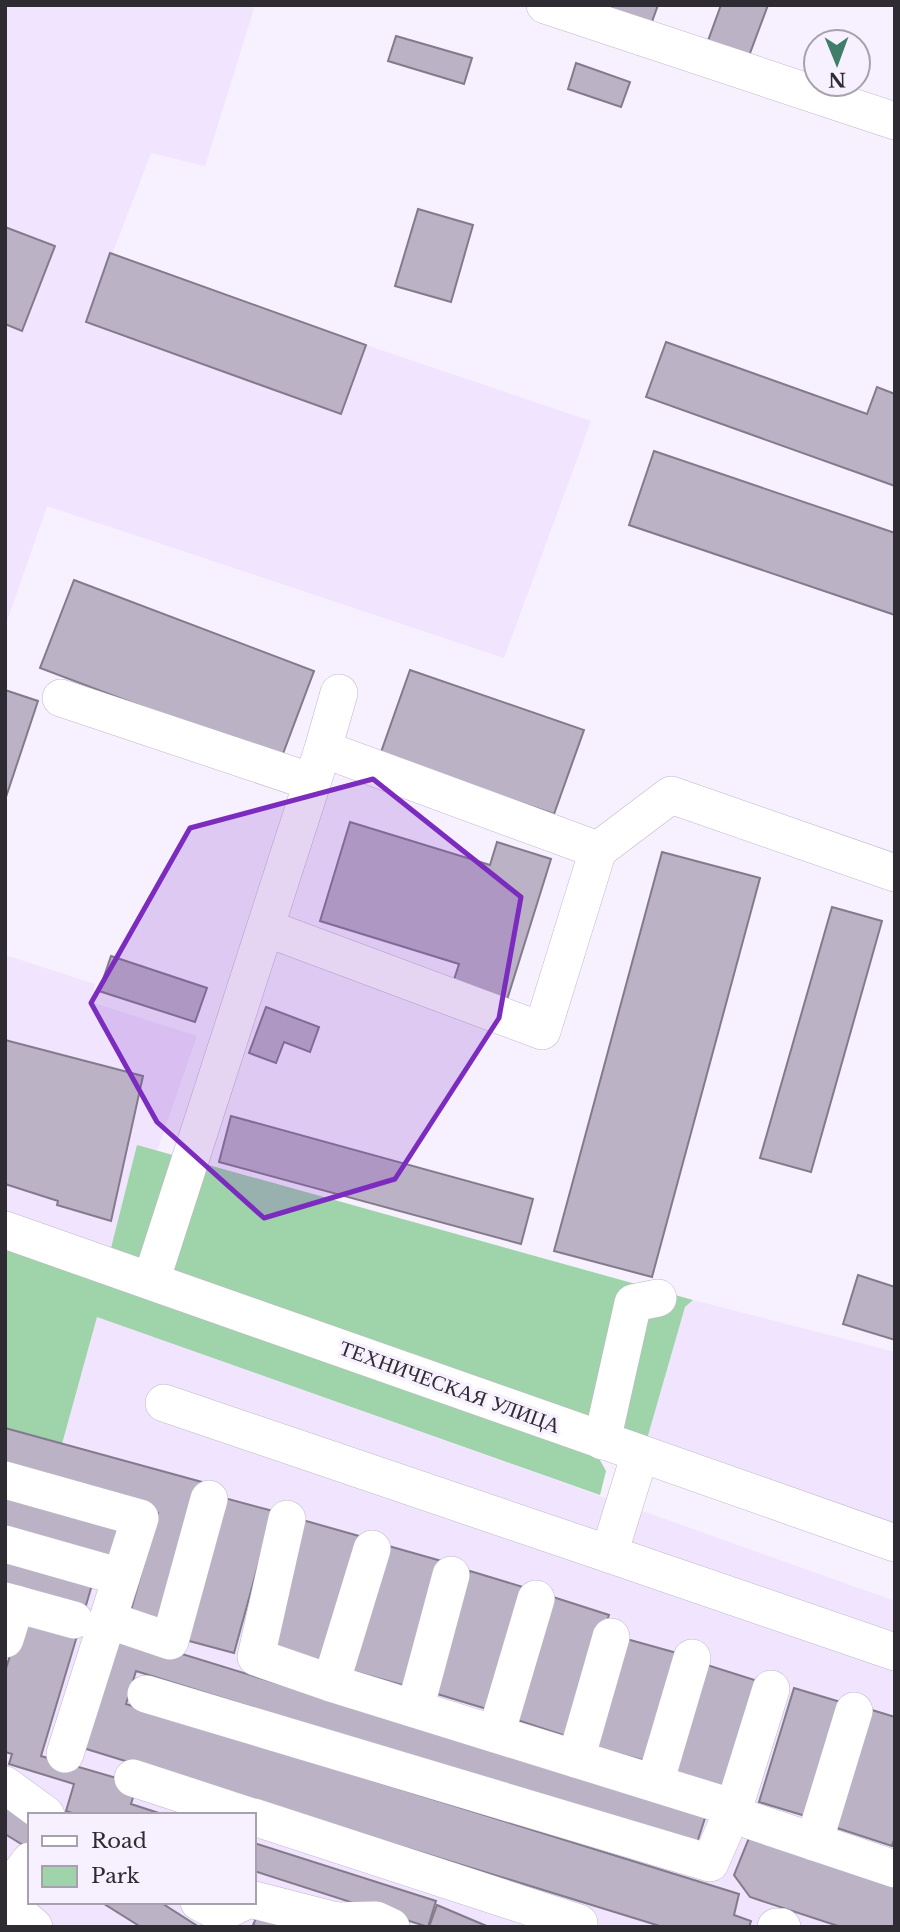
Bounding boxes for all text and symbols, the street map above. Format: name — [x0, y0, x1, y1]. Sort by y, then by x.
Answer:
north arrow — [802, 28, 872, 98]
text: N — [828, 68, 846, 91]
street label: ТЕХНИЧЕСКАЯ УЛИЦА — [336, 1335, 565, 1439]
legend — [28, 1813, 256, 1904]
text: Road — [91, 1828, 147, 1854]
text: Park — [91, 1863, 140, 1889]

